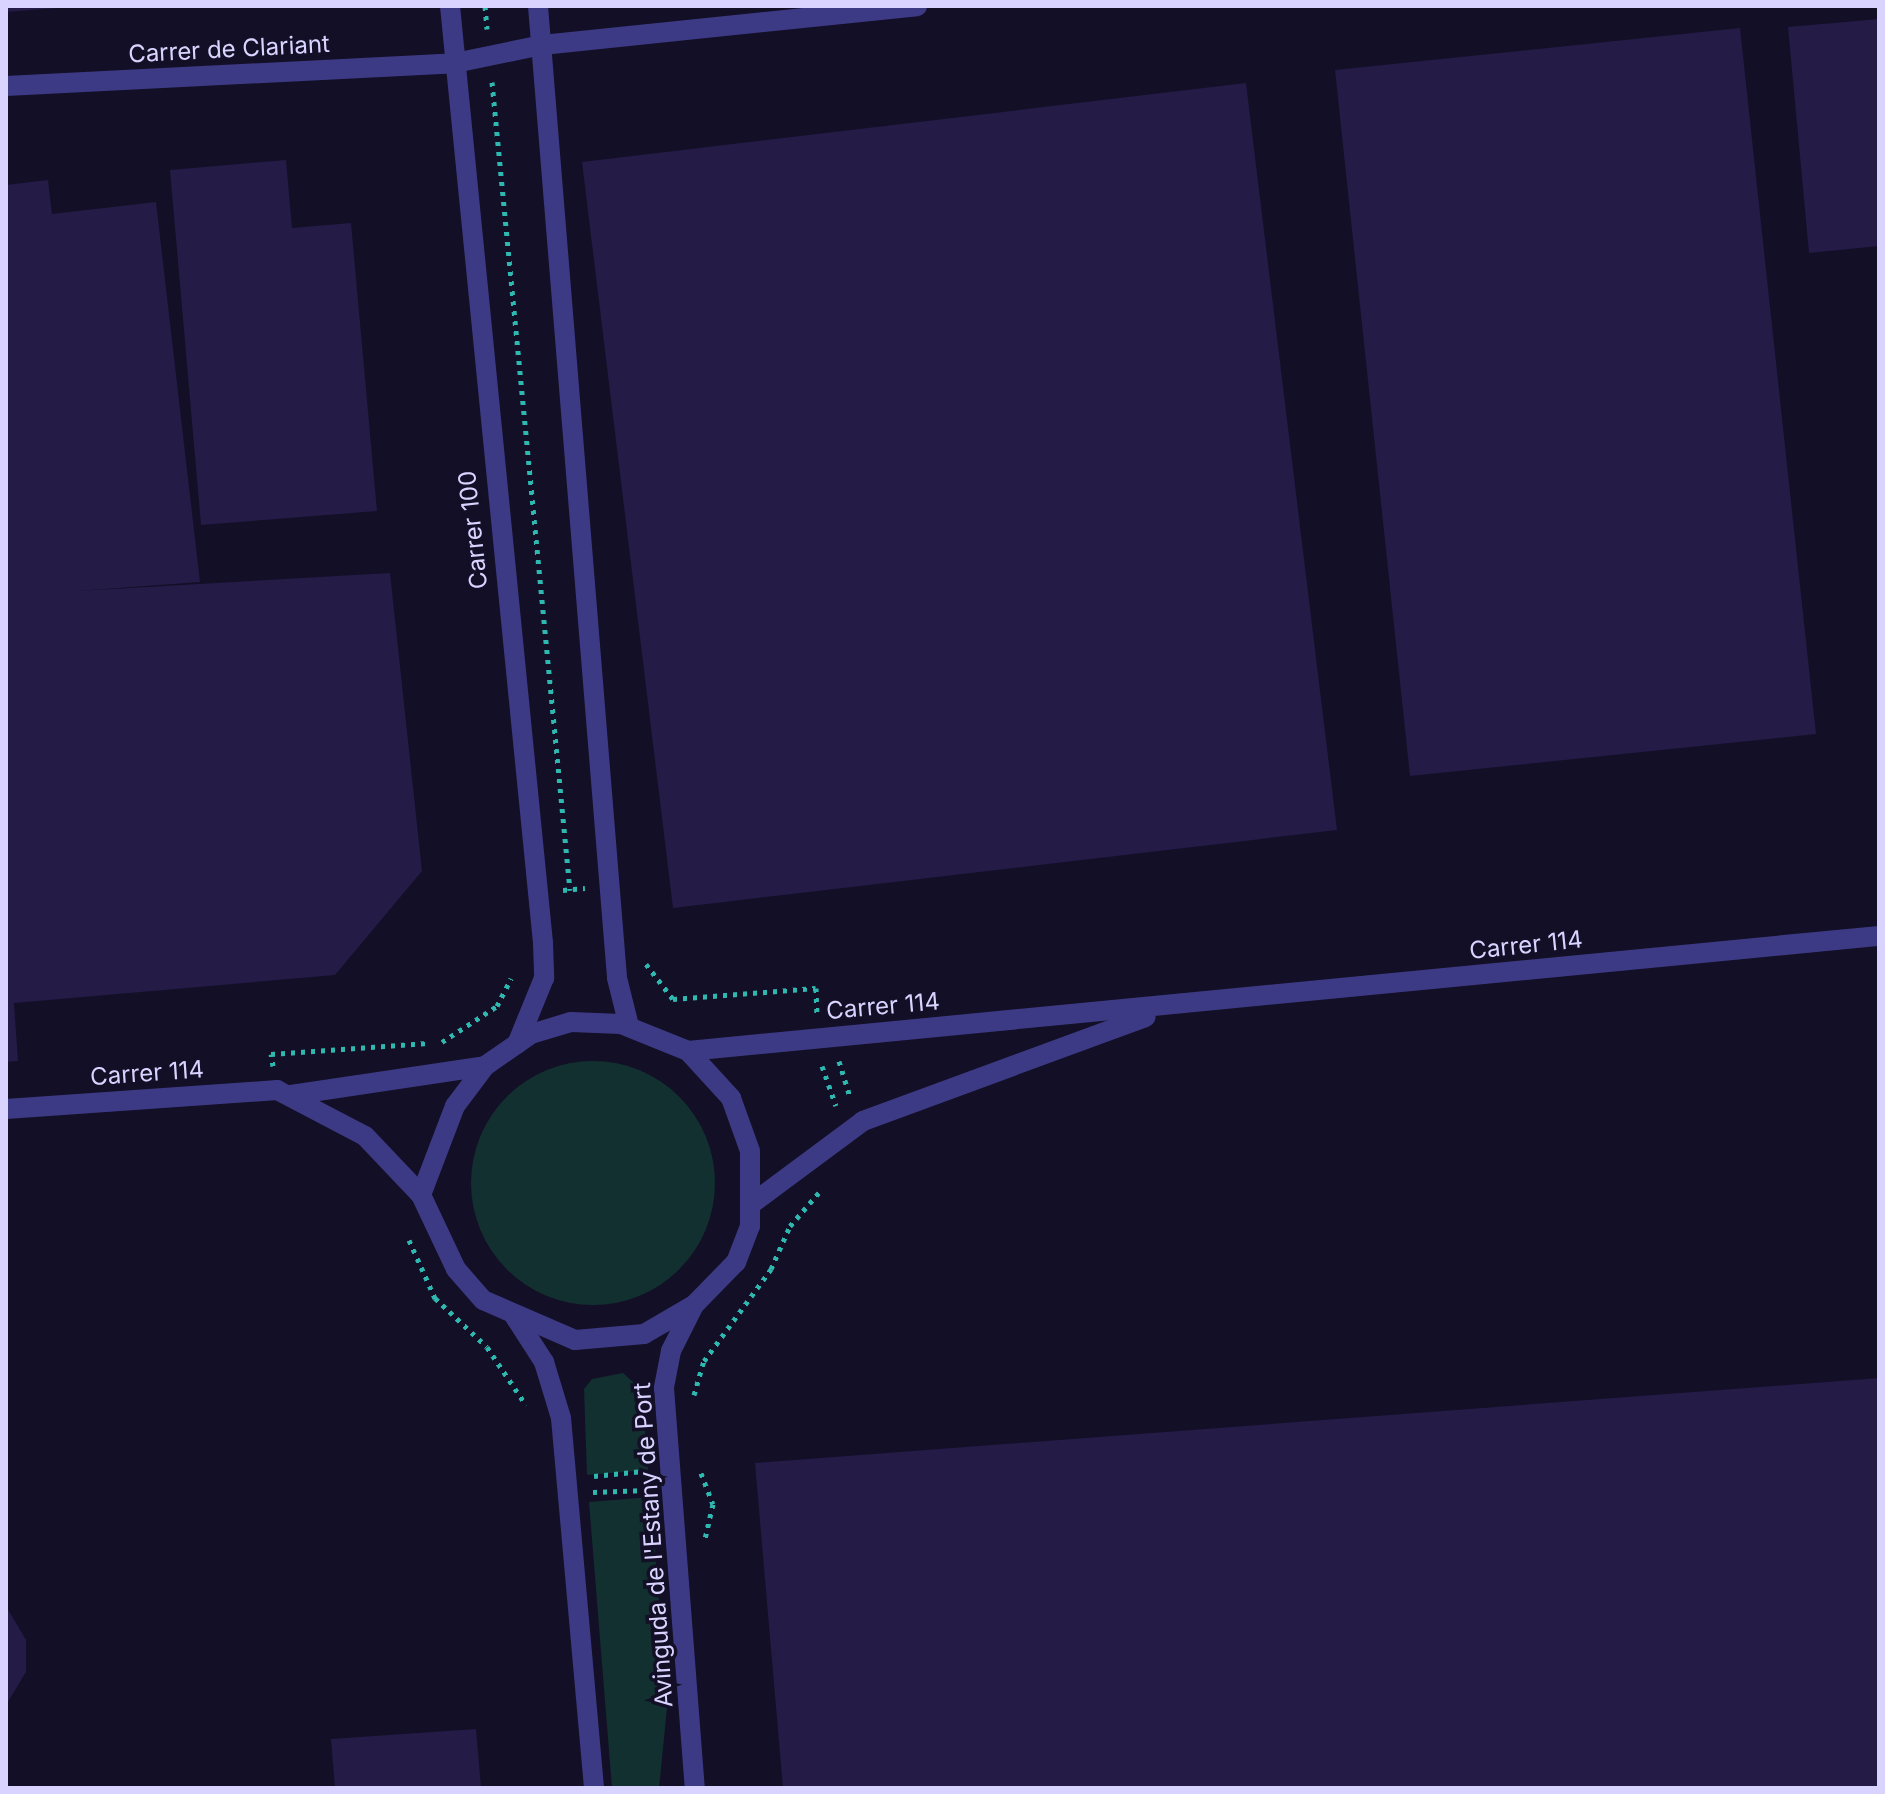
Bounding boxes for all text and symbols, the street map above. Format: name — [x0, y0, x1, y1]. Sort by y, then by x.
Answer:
street label: Carrer de Clariant — [127, 29, 331, 69]
street label: Carrer 100 — [452, 469, 494, 591]
street label: Carrer 114 — [1468, 925, 1584, 965]
street label: Carrer 114 — [825, 987, 941, 1025]
street label: Carrer 114 — [89, 1055, 205, 1091]
street label: Avinguda de l'Estany de Port — [627, 1382, 679, 1708]

